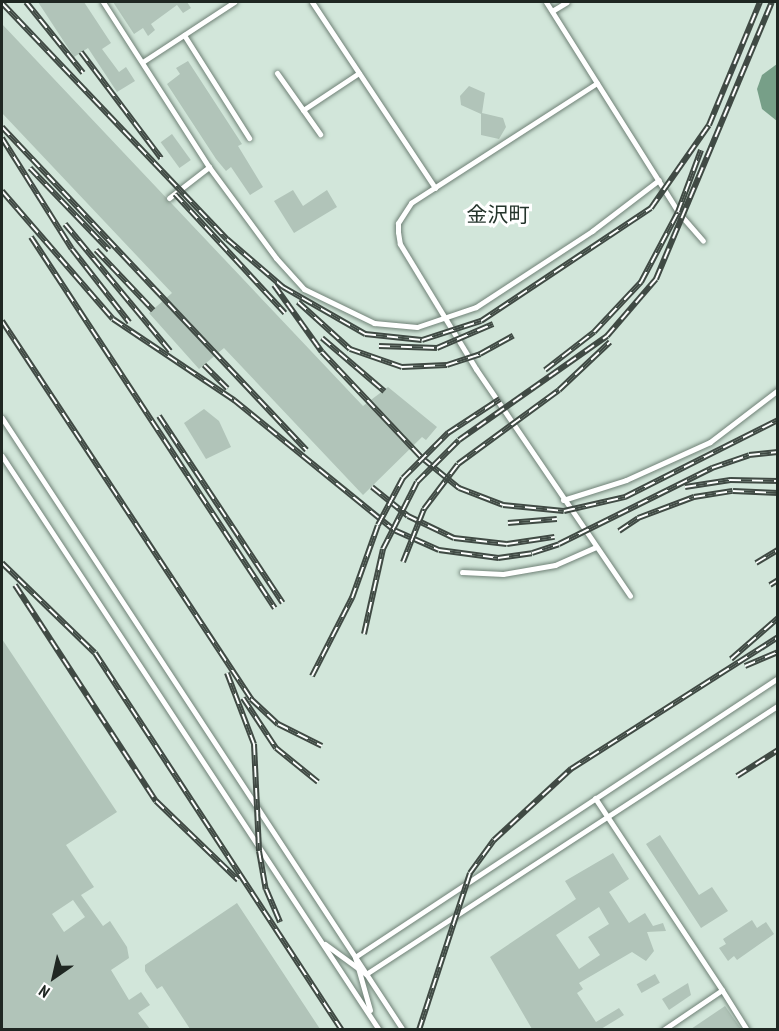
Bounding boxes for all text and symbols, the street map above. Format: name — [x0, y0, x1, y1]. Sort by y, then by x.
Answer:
district label: 金沢町 — [467, 202, 529, 228]
north arrow — [24, 947, 84, 1007]
text: N — [35, 981, 53, 1003]

